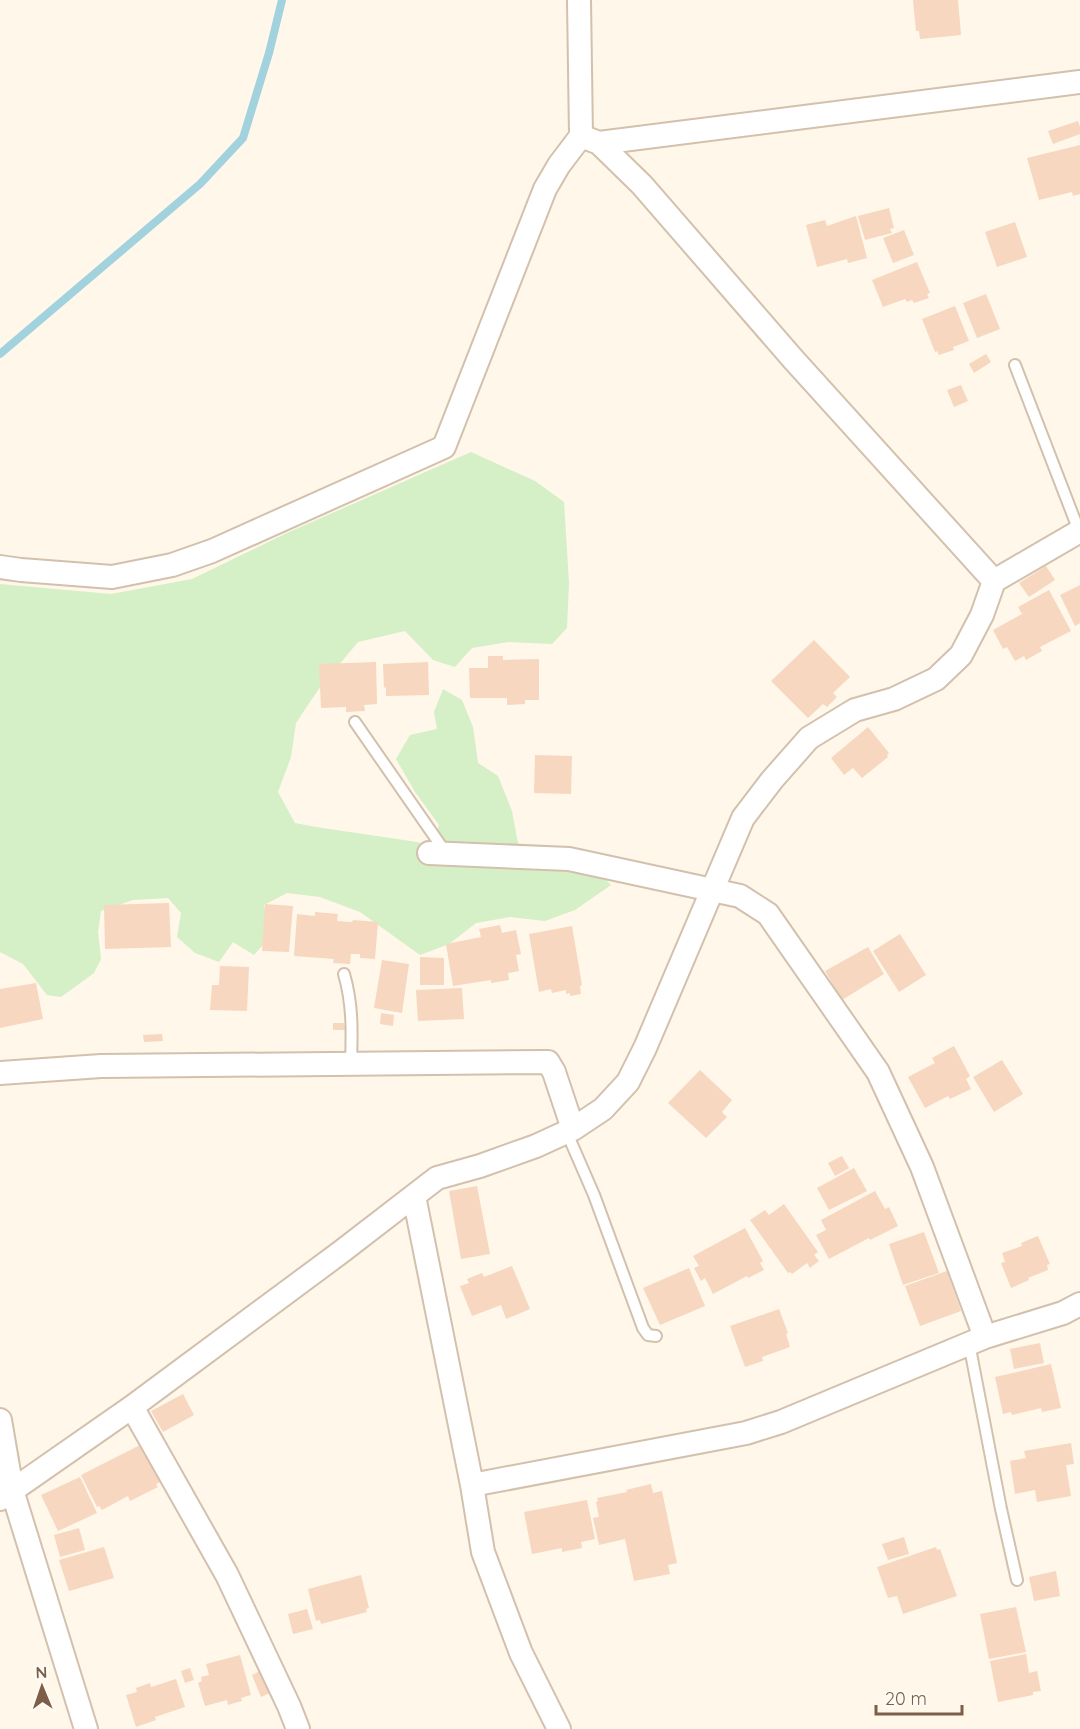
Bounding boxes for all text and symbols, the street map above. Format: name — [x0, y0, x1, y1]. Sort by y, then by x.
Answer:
north arrow — [12, 1657, 72, 1717]
text: N — [35, 1662, 48, 1682]
scale bar — [876, 1678, 962, 1716]
text: 20 m — [885, 1687, 927, 1710]

